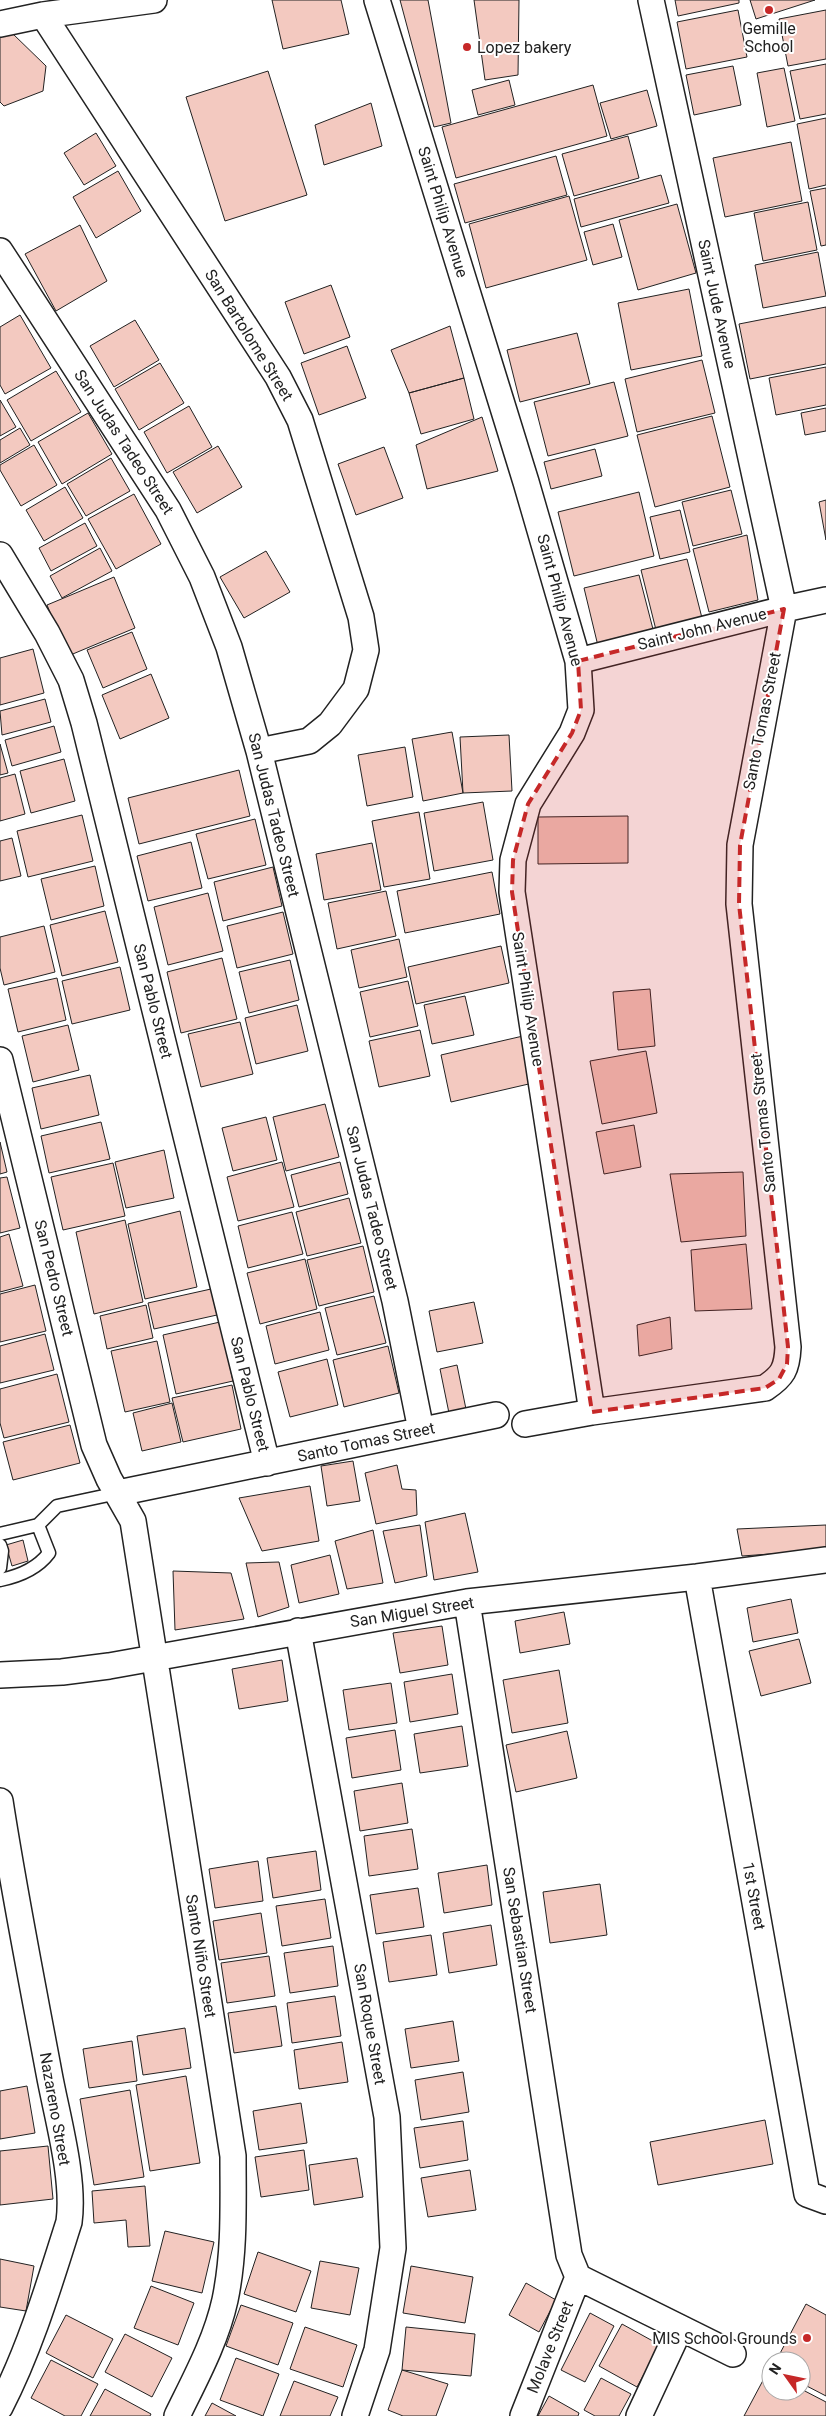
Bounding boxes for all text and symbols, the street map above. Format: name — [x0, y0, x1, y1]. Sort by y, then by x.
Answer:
marker: Gemille School — [763, 4, 775, 16]
place label: Gemille School — [742, 19, 796, 56]
place label: Lopez bakery — [477, 38, 572, 57]
marker: Lopez bakery — [461, 41, 473, 53]
street label: Saint Philip Avenue — [414, 144, 472, 280]
street label: Saint Jude Avenue — [694, 238, 740, 370]
street label: San Bartolome Street — [201, 266, 297, 404]
street label: San Judas Tadeo Street — [70, 366, 178, 518]
street label: Saint Philip Avenue — [533, 532, 587, 668]
street label: Saint John Avenue — [636, 604, 768, 654]
street label: Santo Tomas Street — [739, 650, 785, 792]
street label: San Judas Tadeo Street — [244, 731, 304, 899]
street label: Saint Philip Avenue — [508, 930, 548, 1068]
street label: San Pablo Street — [130, 941, 176, 1061]
street label: Santo Tomas Street — [746, 1052, 780, 1194]
street label: San Judas Tadeo Street — [342, 1124, 402, 1292]
street label: San Pedro Street — [30, 1218, 78, 1338]
street label: San Pablo Street — [227, 1334, 273, 1454]
street label: Santo Tomas Street — [296, 1418, 436, 1466]
street label: San Miguel Street — [349, 1593, 475, 1631]
street label: 1st Street — [739, 1861, 769, 1931]
street label: San Sebastian Street — [499, 1866, 541, 2014]
street label: Santo Niño Street — [182, 1893, 220, 2019]
street label: San Roque Street — [350, 1962, 390, 2086]
street label: Nazareno Street — [36, 2051, 74, 2167]
street label: Molave Street — [523, 2298, 577, 2396]
place label: MIS School Grounds — [652, 2329, 797, 2348]
marker: MIS School Grounds — [801, 2332, 813, 2344]
north arrow — [761, 2351, 811, 2401]
text: N — [766, 2360, 785, 2377]

